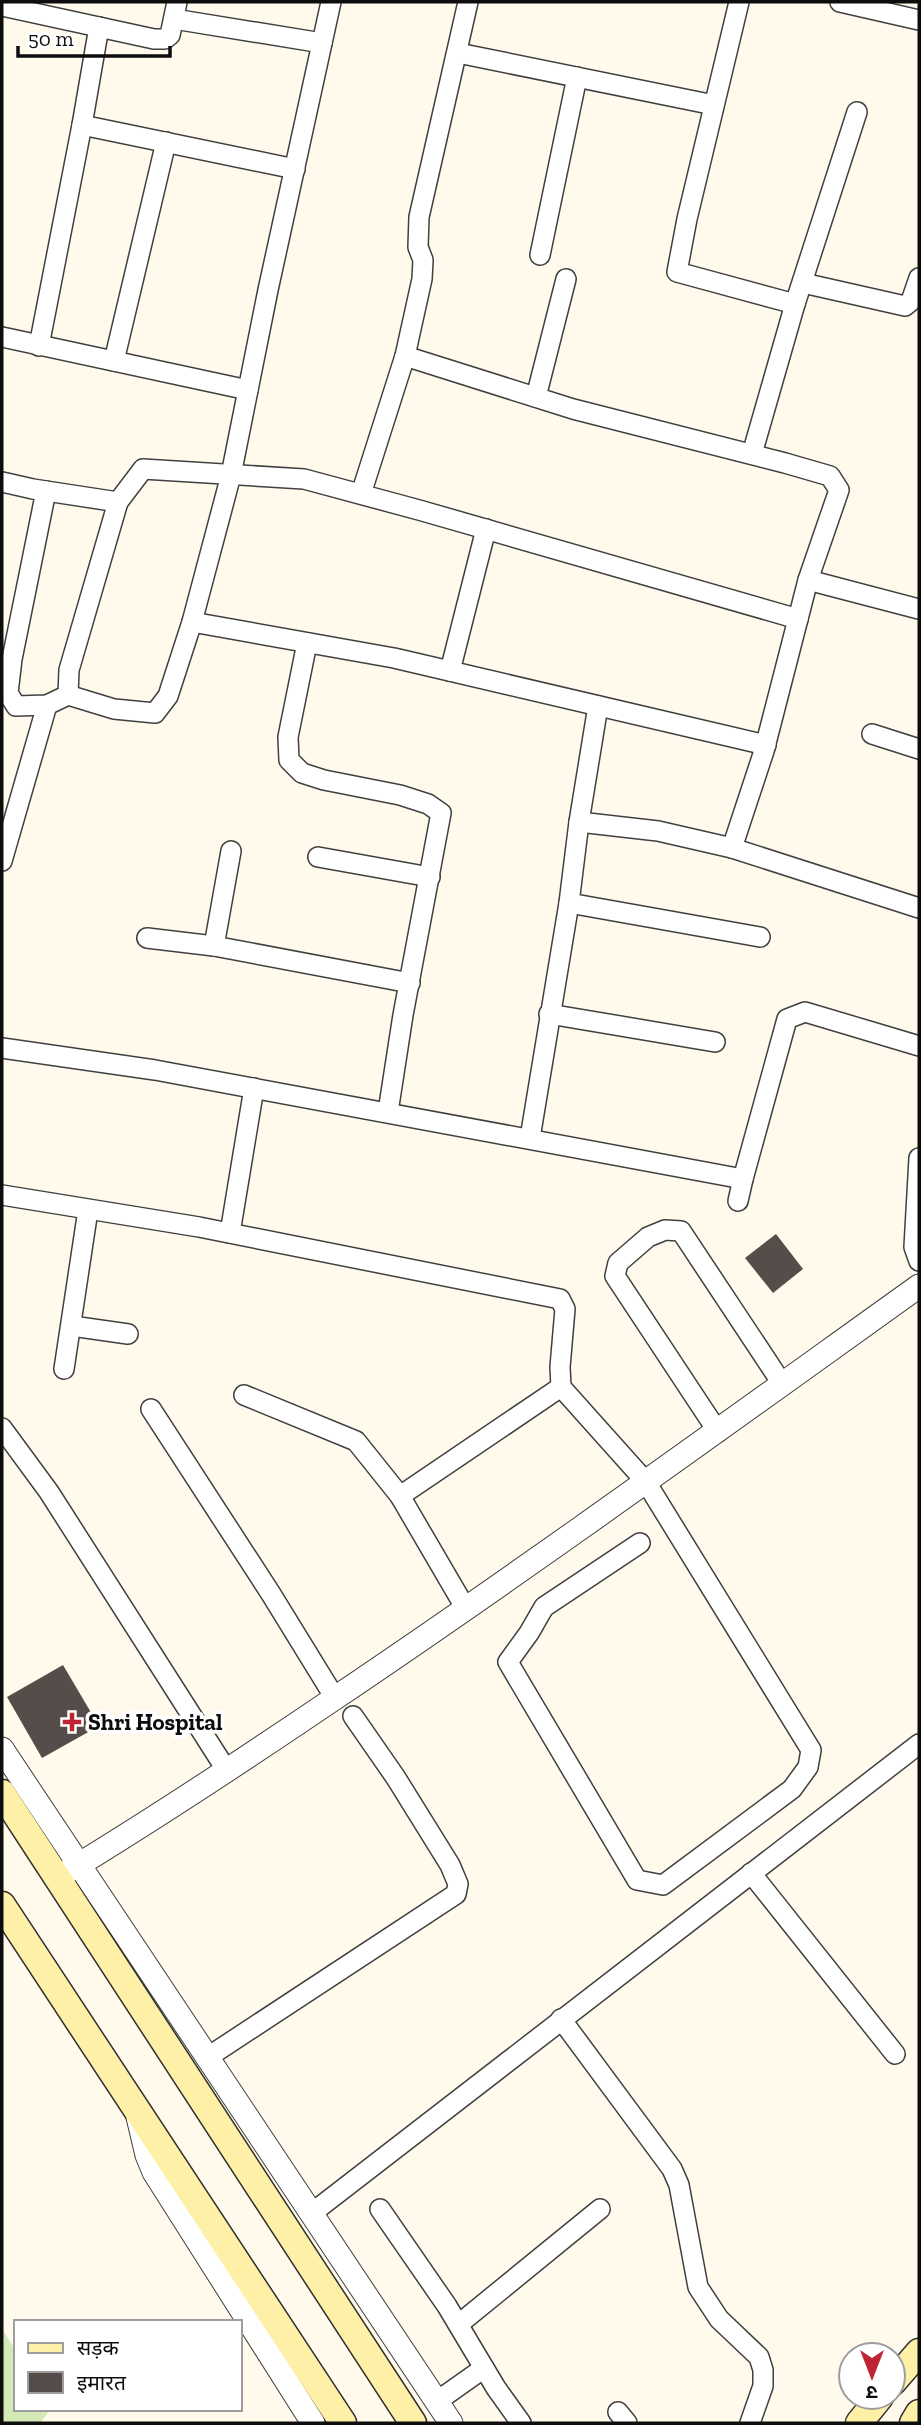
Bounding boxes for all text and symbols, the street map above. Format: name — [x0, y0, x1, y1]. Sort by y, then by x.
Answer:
scale bar — [18, 14, 170, 58]
text: 50 m — [28, 26, 74, 51]
place label: Shri Hospital — [88, 1708, 223, 1736]
marker: Shri Hospital — [62, 1712, 82, 1732]
legend — [14, 2320, 242, 2411]
text: सड़क — [77, 2335, 119, 2360]
north arrow — [837, 2341, 907, 2411]
text: इमारत — [77, 2370, 127, 2395]
text: उ — [866, 2381, 878, 2404]

